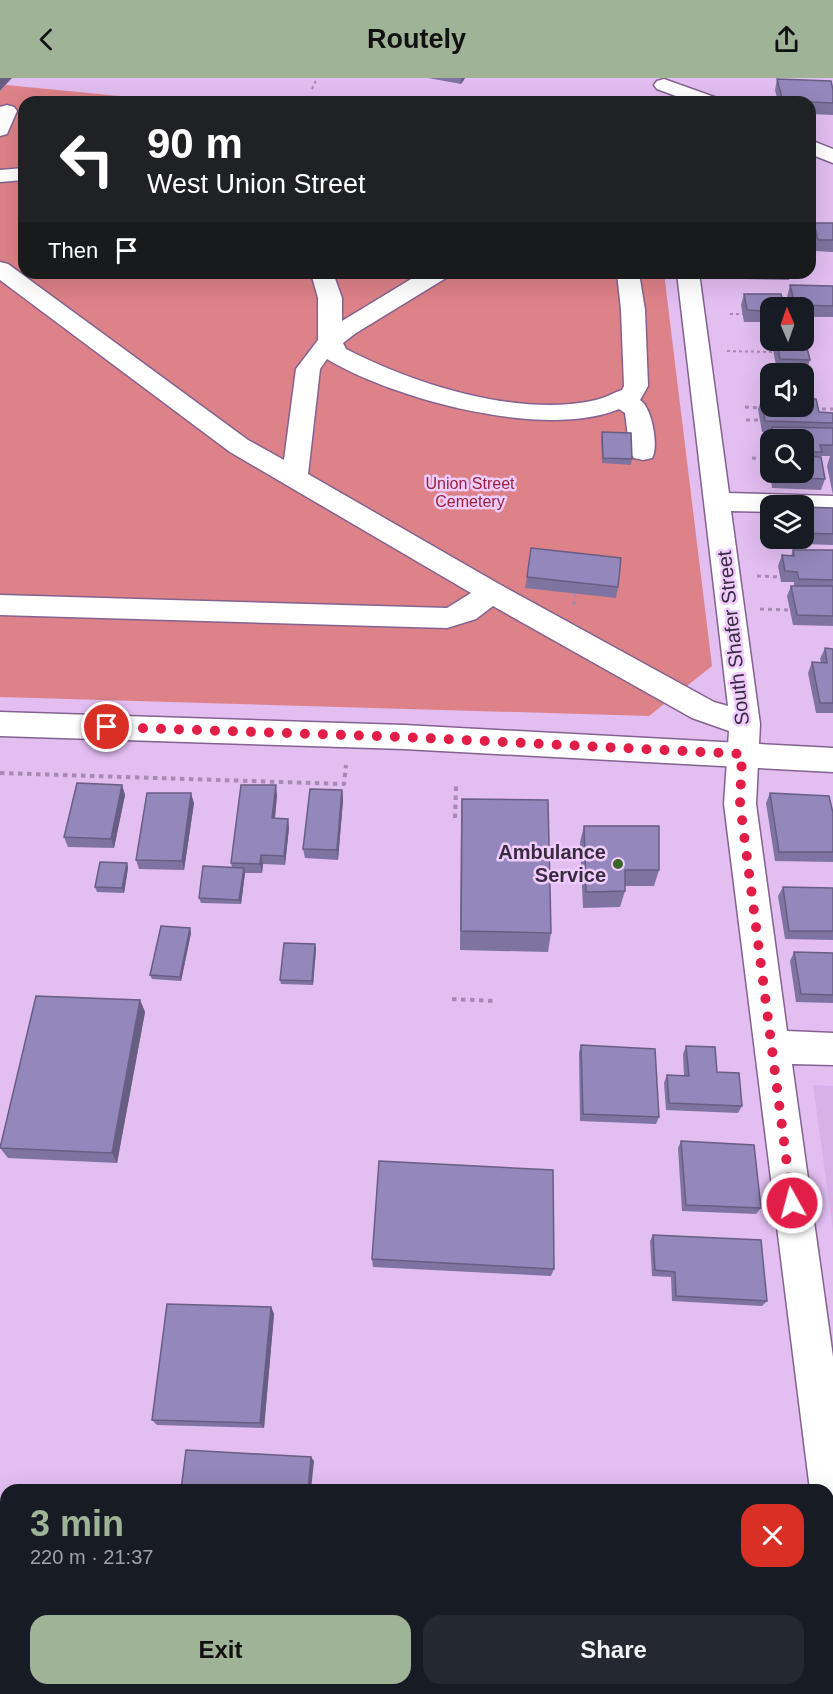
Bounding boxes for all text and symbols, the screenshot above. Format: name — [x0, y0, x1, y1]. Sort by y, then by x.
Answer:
icon: back — [30, 23, 63, 56]
icon: share — [770, 23, 803, 56]
text: Routely — [367, 24, 466, 54]
icon: left — [48, 120, 126, 198]
text: 90 m — [147, 120, 243, 167]
text: West Union Street — [147, 169, 366, 199]
icon: arrive — [110, 234, 143, 267]
text: Then — [48, 238, 98, 263]
north arrow — [760, 297, 814, 351]
map controls — [760, 297, 814, 549]
button: sound — [760, 363, 814, 417]
button: search — [760, 429, 814, 483]
park label: Union Street Cemetery — [426, 475, 515, 510]
button: layers — [760, 495, 814, 549]
street label: South Shafer Street — [713, 549, 753, 727]
pin — [81, 701, 132, 752]
icon: arrive — [90, 710, 123, 743]
place label: Ambulance Service — [498, 841, 606, 886]
marker: Ambulance Service — [611, 857, 625, 871]
position arrow — [760, 1171, 824, 1235]
text: 3 min — [30, 1503, 124, 1544]
button: close — [741, 1504, 804, 1567]
text: 220 m · 21:37 — [30, 1546, 153, 1568]
button: Exit — [30, 1615, 411, 1684]
button: Share — [423, 1615, 804, 1684]

